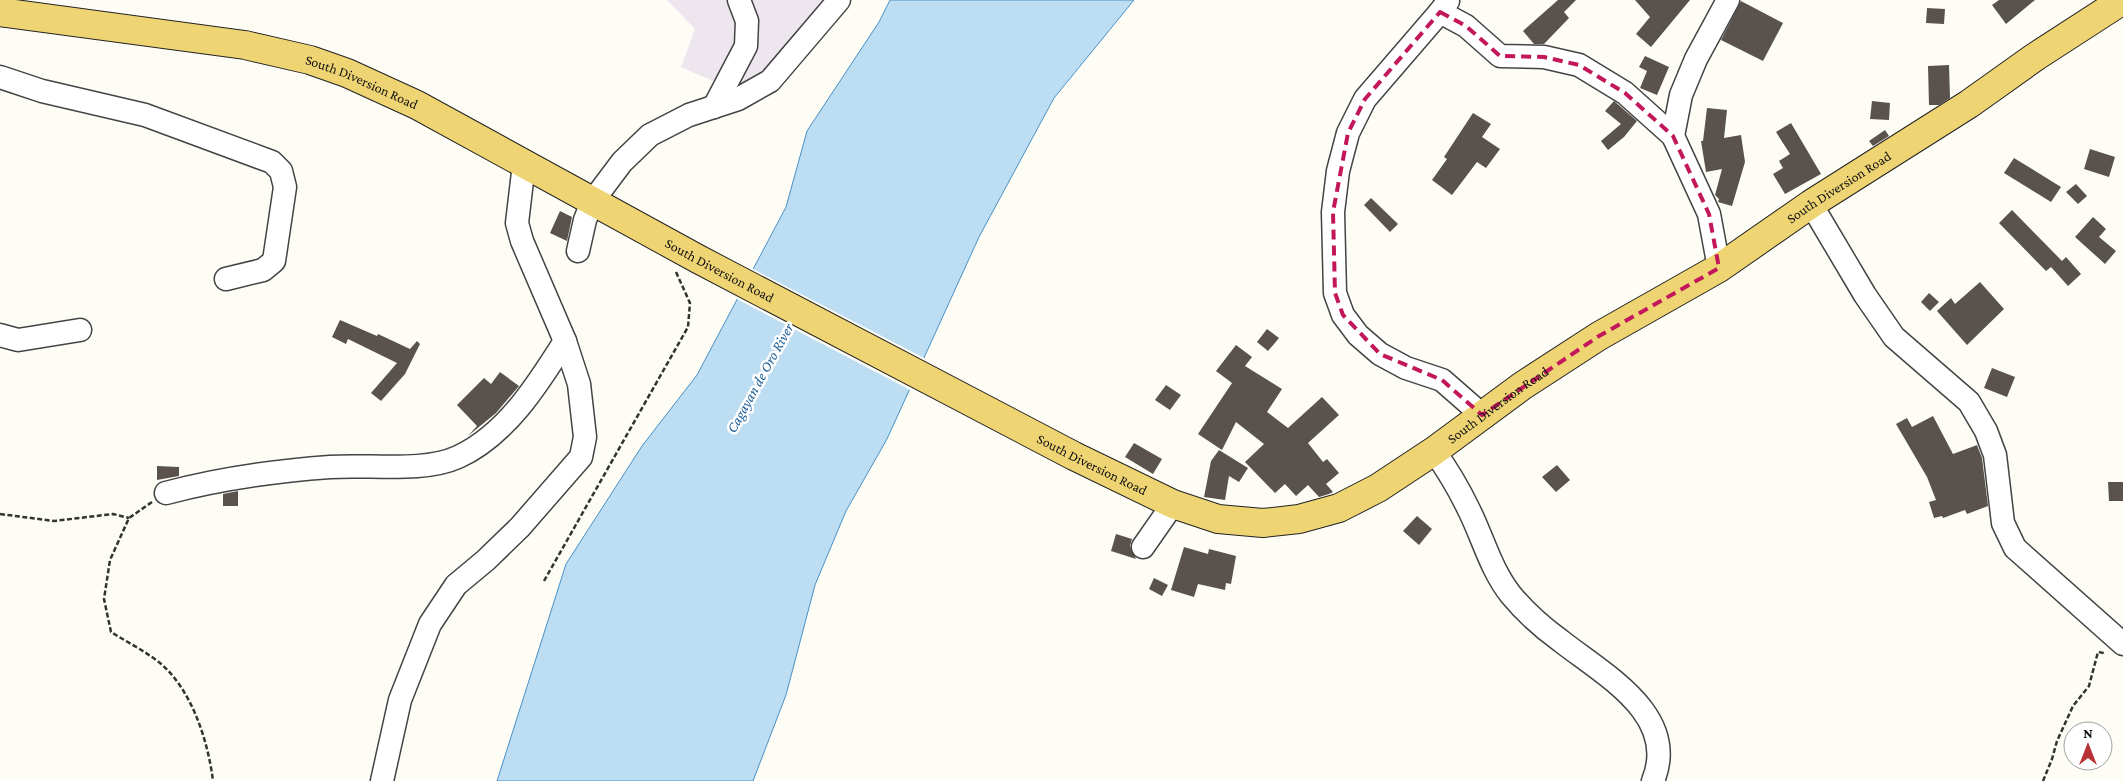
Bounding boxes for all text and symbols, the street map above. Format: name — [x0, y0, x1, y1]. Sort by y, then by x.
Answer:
street label: South Diversion Road — [304, 51, 421, 113]
street label: South Diversion Road — [1783, 147, 1894, 227]
street label: South Diversion Road — [663, 235, 777, 306]
water label: Cagayan de Oro River — [723, 320, 798, 436]
street label: South Diversion Road — [1444, 363, 1552, 447]
street label: South Diversion Road — [1034, 430, 1150, 499]
north arrow — [2063, 721, 2113, 771]
text: N — [2083, 725, 2093, 741]

